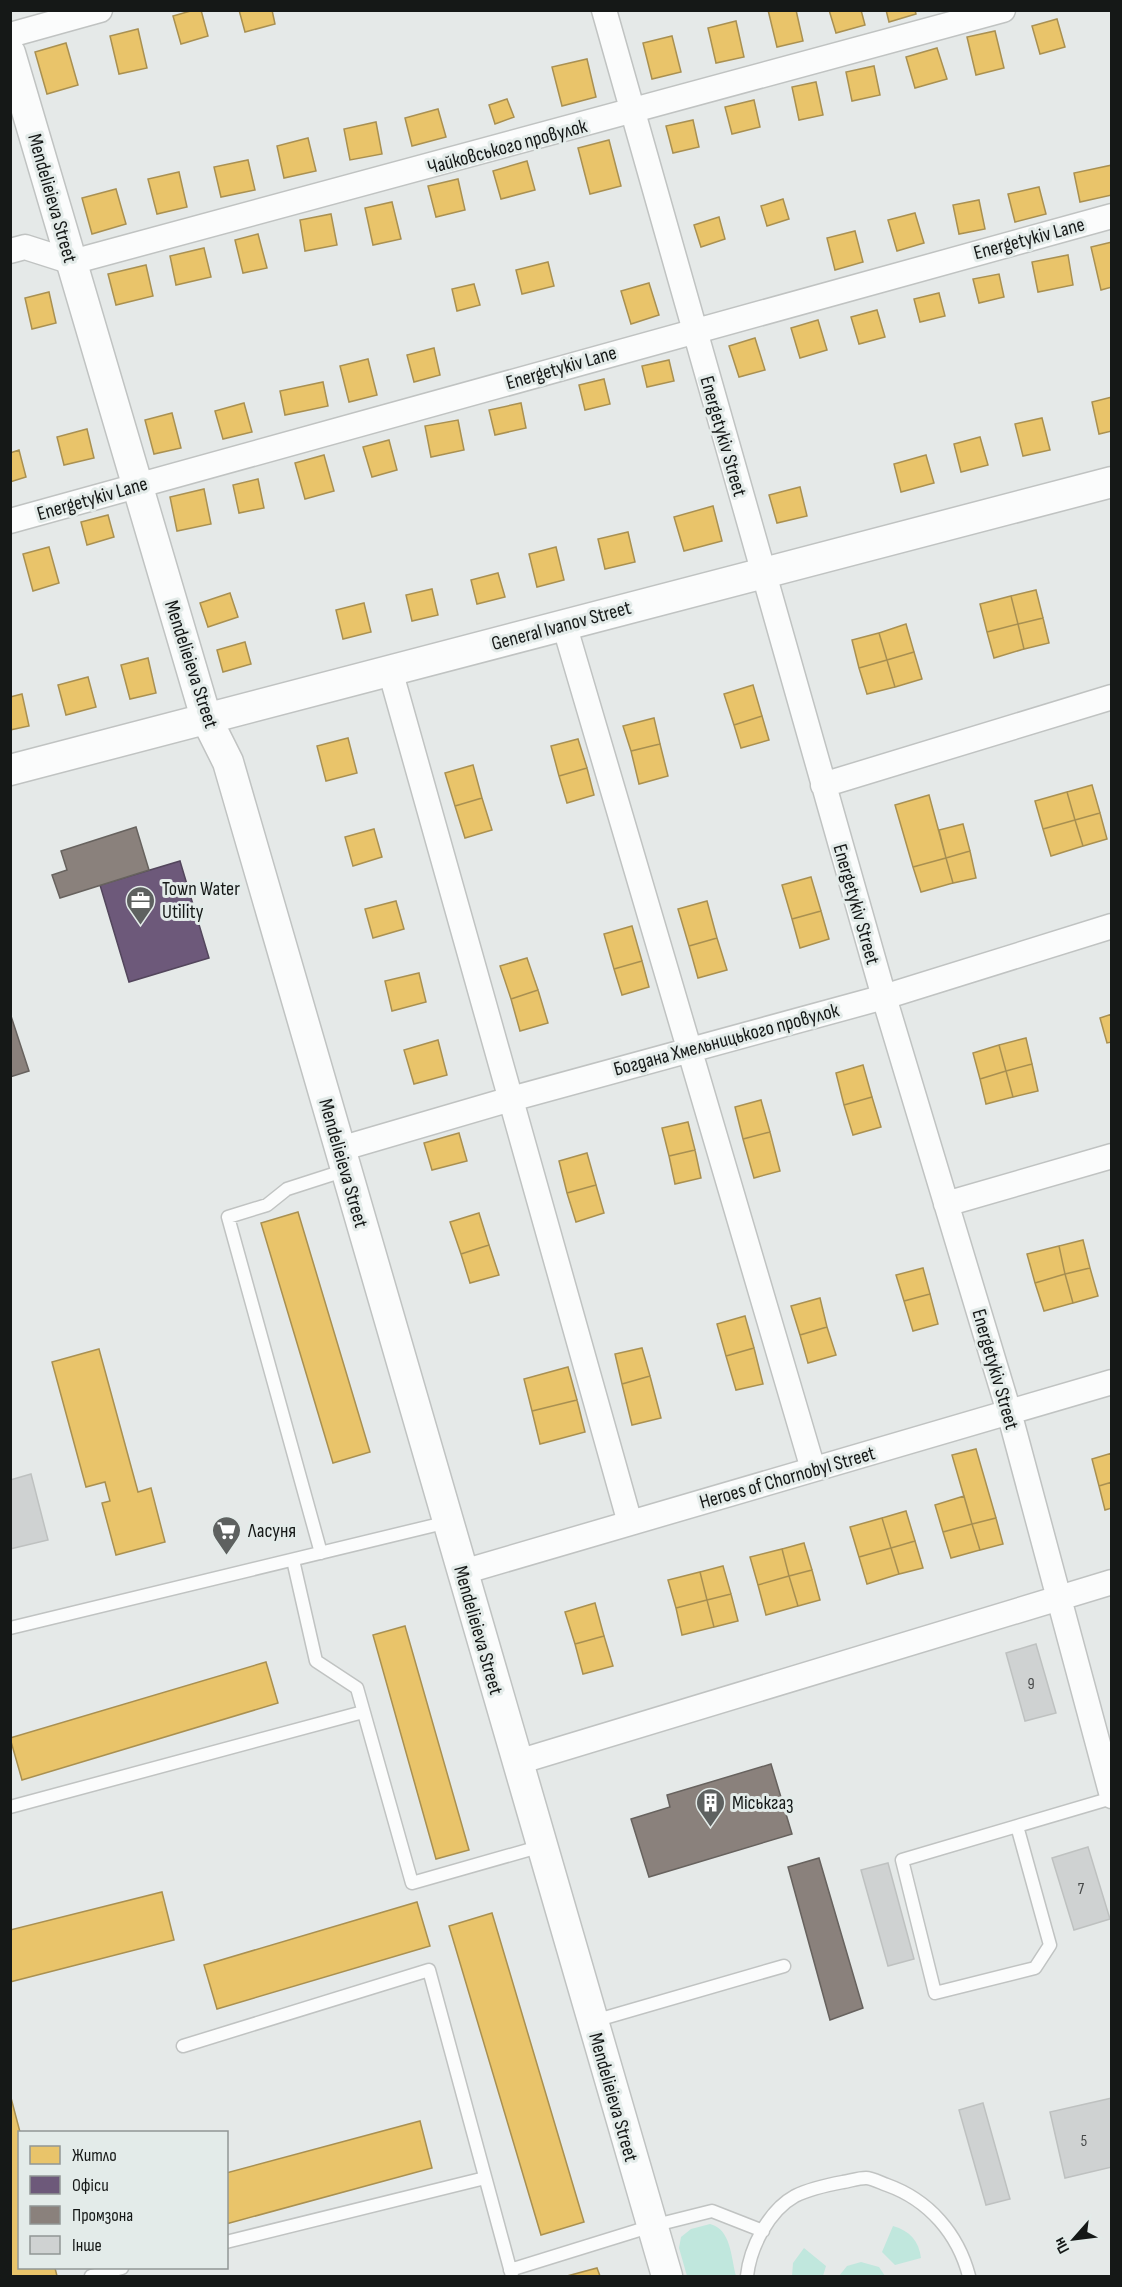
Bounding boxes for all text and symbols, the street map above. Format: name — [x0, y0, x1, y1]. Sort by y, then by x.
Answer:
street label: Чайковського провулок — [425, 114, 590, 180]
street label: Mendelieieva Street — [22, 131, 82, 265]
street label: Energetykiv Lane — [971, 213, 1087, 265]
street label: Energetykiv Lane — [503, 341, 619, 395]
street label: Energetykiv Street — [694, 373, 752, 499]
street label: Energetykiv Lane — [34, 472, 150, 526]
street label: General Ivanov Street — [489, 596, 634, 656]
street label: Mendelieieva Street — [159, 597, 223, 731]
street label: Energetykiv Street — [827, 841, 885, 967]
place label: Town Water Utility — [162, 877, 240, 924]
office icon: Town Water Utility — [125, 884, 157, 926]
street label: Богдана Хмельницького провулок — [611, 998, 842, 1082]
street label: Mendelieieva Street — [313, 1096, 373, 1230]
street label: Energetykiv Street — [966, 1306, 1024, 1432]
street label: Heroes of Chornobyl Street — [697, 1441, 878, 1515]
supermarket icon: Ласуня — [211, 1514, 243, 1556]
place label: Ласуня — [247, 1519, 296, 1543]
street label: Mendelieieva Street — [448, 1563, 508, 1697]
house number: 9 — [1027, 1675, 1035, 1694]
building icon: Міськгаз — [695, 1786, 727, 1828]
place label: Міськгаз — [732, 1791, 793, 1815]
house number: 7 — [1078, 1880, 1085, 1899]
street label: Mendelieieva Street — [583, 2030, 643, 2164]
legend — [18, 2131, 228, 2269]
house number: 5 — [1081, 2132, 1087, 2151]
text: Житло — [72, 2145, 117, 2166]
text: Офіси — [72, 2175, 109, 2196]
text: Промзона — [72, 2205, 133, 2226]
north arrow — [1044, 2209, 1104, 2269]
text: Пн — [1050, 2234, 1074, 2257]
text: Інше — [72, 2235, 102, 2256]

